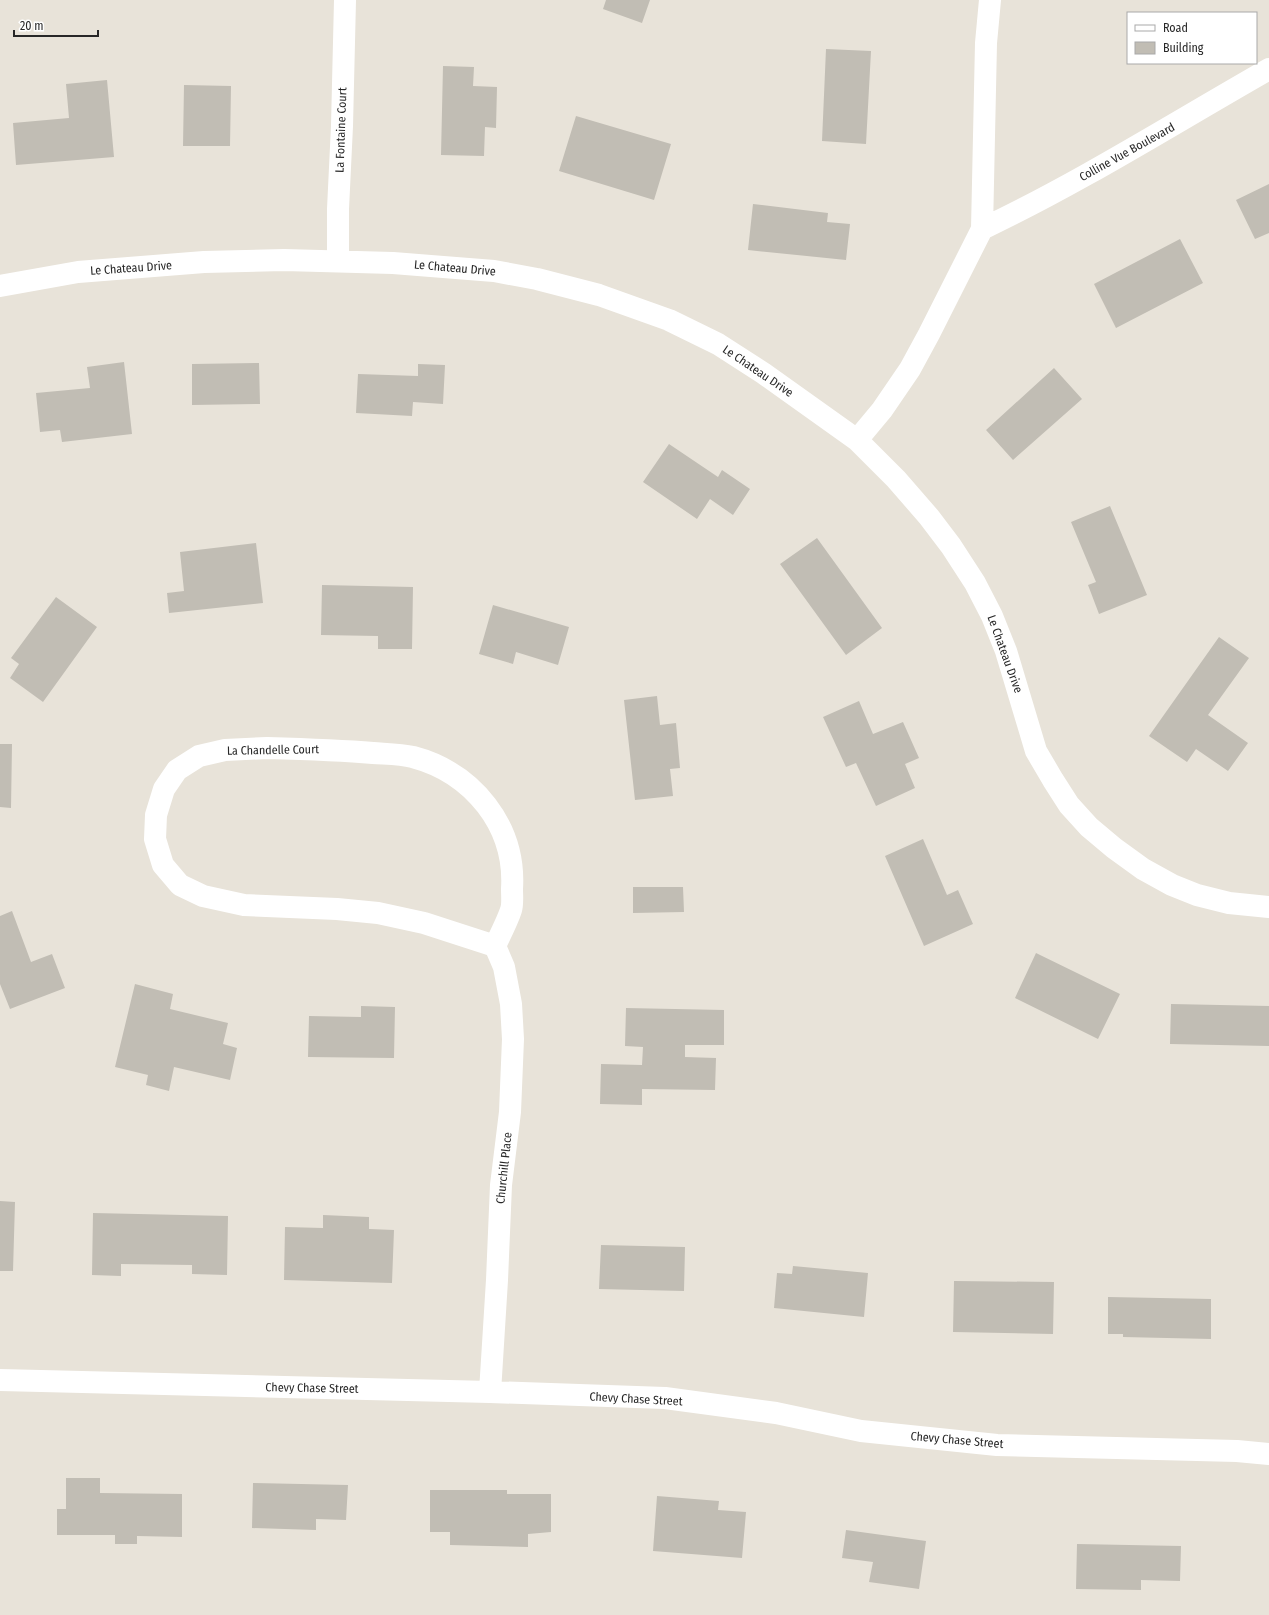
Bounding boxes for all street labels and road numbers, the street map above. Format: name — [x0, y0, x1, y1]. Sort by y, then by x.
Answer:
street label: La Fontaine Court — [333, 87, 349, 173]
street label: Colline Vue Boulevard — [1077, 120, 1177, 184]
street label: Le Chateau Drive — [414, 257, 496, 279]
street label: Le Chateau Drive — [90, 258, 172, 278]
street label: Le Chateau Drive — [720, 342, 796, 400]
street label: Le Chateau Drive — [984, 613, 1026, 695]
street label: La Chandelle Court — [227, 742, 319, 758]
street label: Churchill Place — [493, 1131, 515, 1205]
street label: Chevy Chase Street — [265, 1380, 359, 1396]
street label: Chevy Chase Street — [589, 1390, 683, 1408]
street label: Chevy Chase Street — [910, 1429, 1004, 1451]

